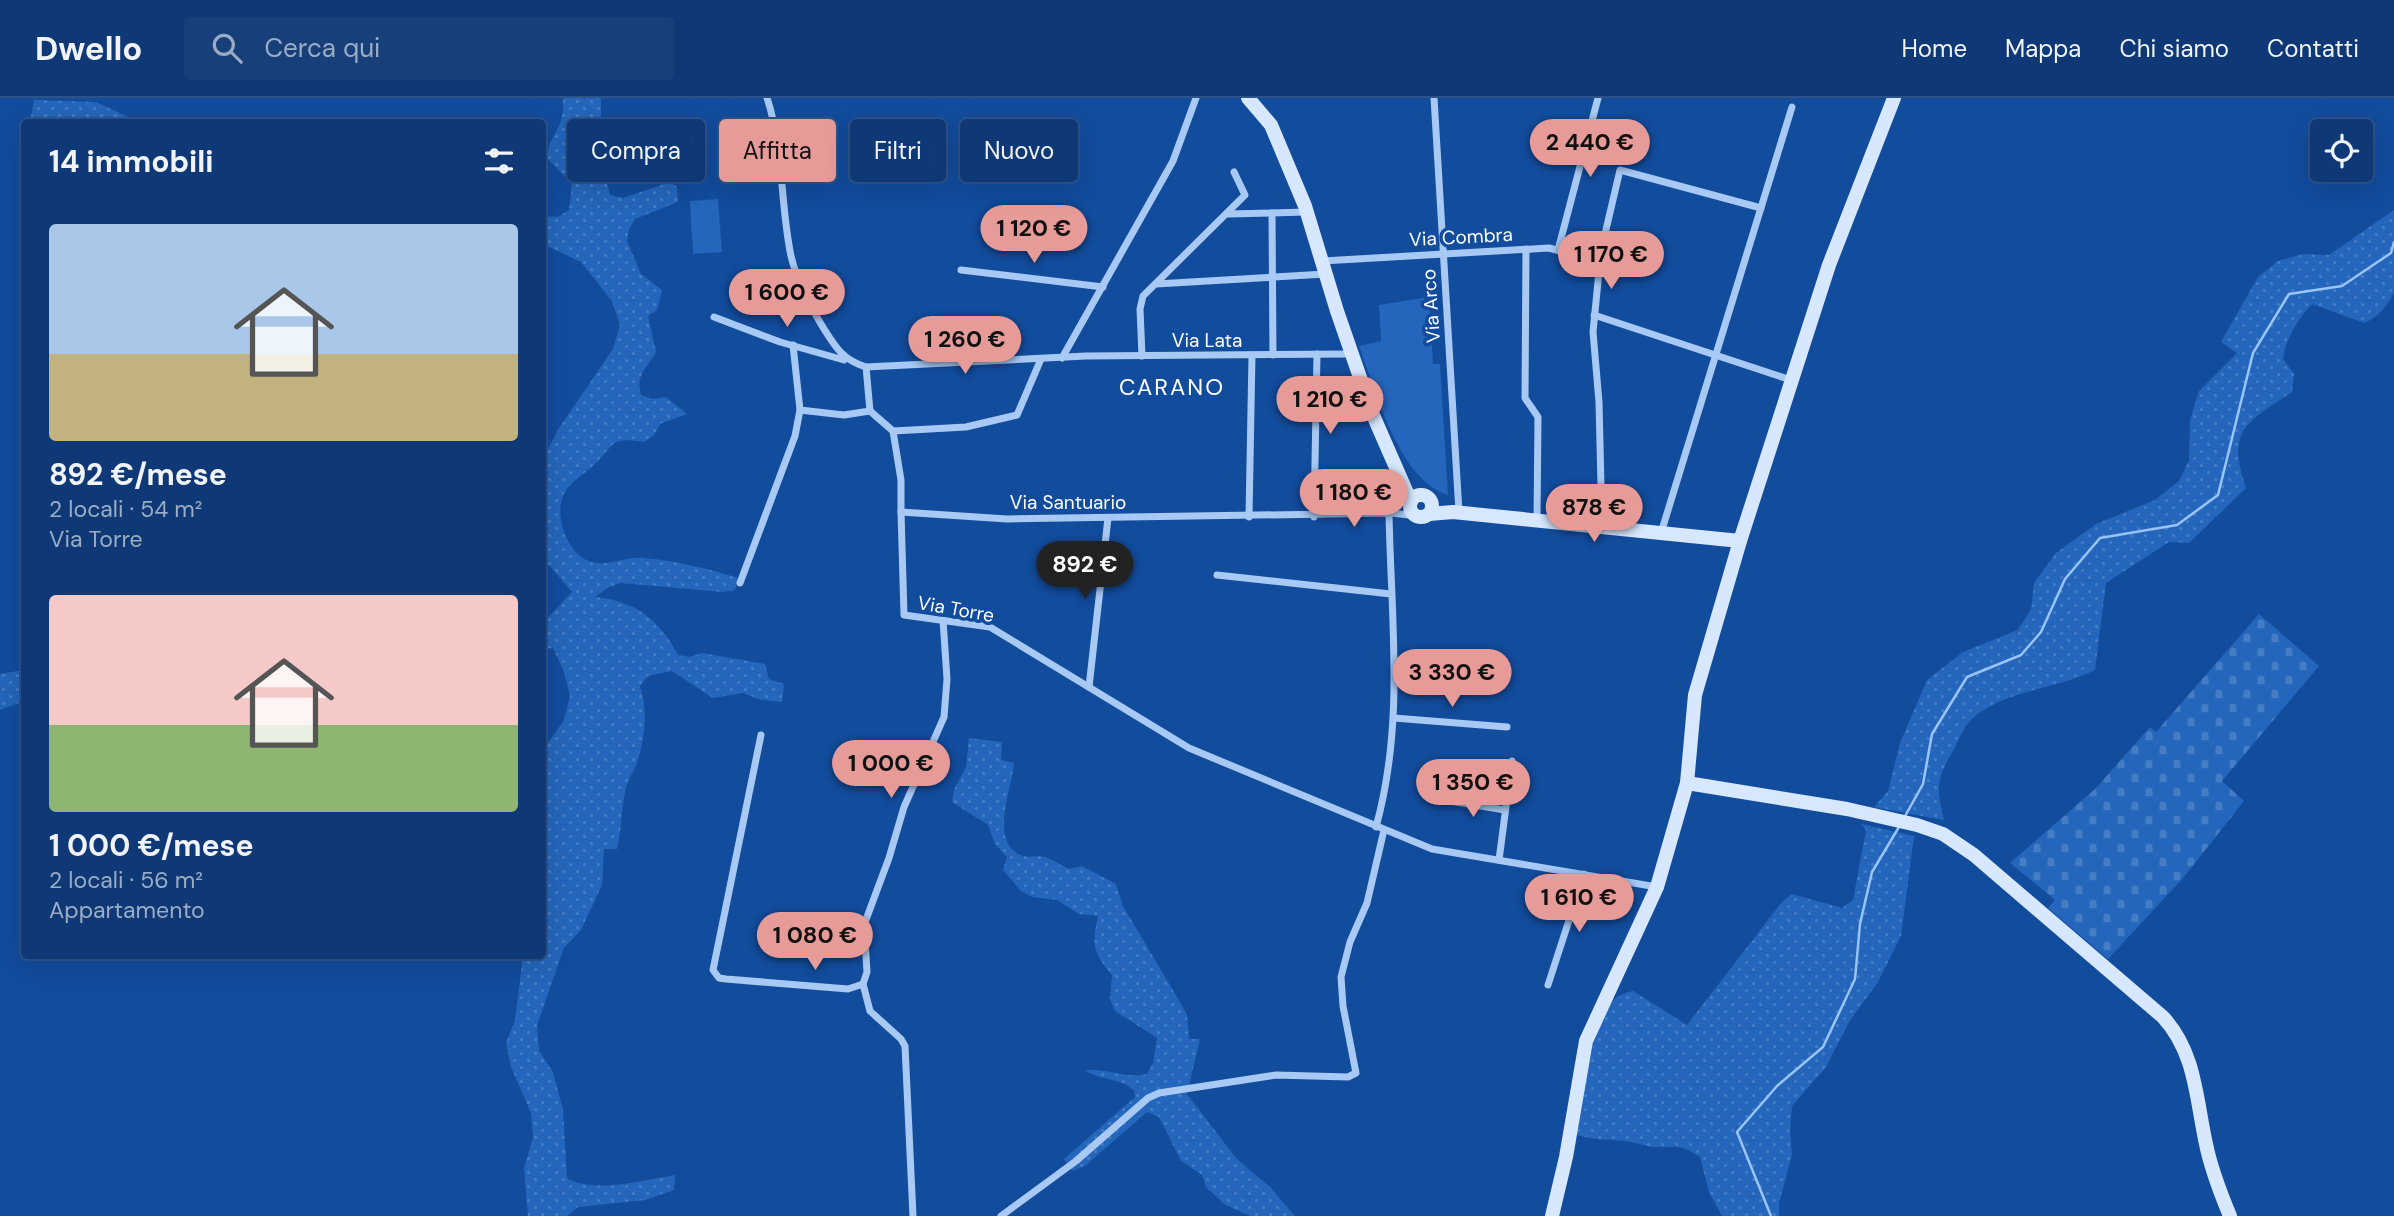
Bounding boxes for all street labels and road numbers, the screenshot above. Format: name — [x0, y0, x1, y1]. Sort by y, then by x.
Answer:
street label: Via Combra — [1409, 222, 1513, 252]
street label: Via Arco — [1416, 268, 1446, 344]
street label: Via Lata — [1172, 328, 1242, 353]
street label: Via Santuario — [1010, 490, 1126, 515]
street label: Via Torre — [916, 590, 996, 628]

